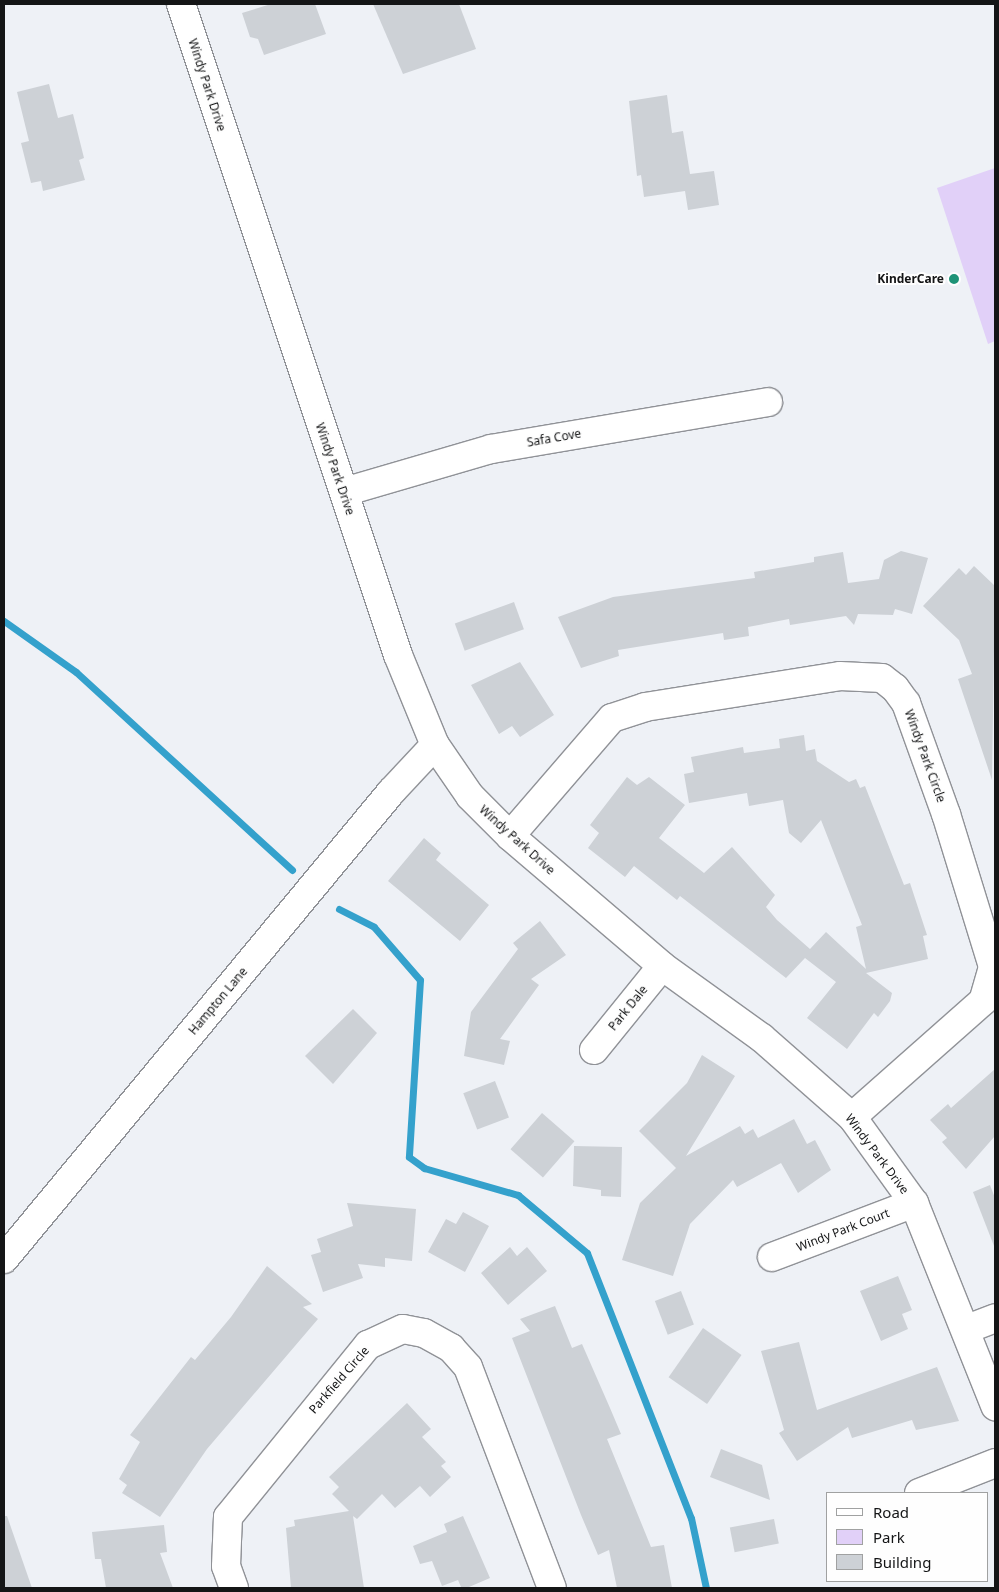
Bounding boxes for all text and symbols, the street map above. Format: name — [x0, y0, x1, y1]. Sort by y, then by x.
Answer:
street label: Windy Park Drive — [185, 37, 229, 133]
place label: KinderCare — [877, 272, 944, 286]
marker: KinderCare — [948, 273, 960, 285]
street label: Windy Park Drive — [312, 421, 358, 517]
street label: Safa Cove — [526, 426, 582, 450]
street label: Windy Park Circle — [902, 708, 948, 804]
street label: Windy Park Drive — [476, 802, 558, 878]
street label: Hampton Lane — [186, 964, 250, 1038]
street label: Park Dale — [605, 983, 651, 1033]
street label: Windy Park Drive — [842, 1111, 912, 1197]
street label: Windy Park Court — [795, 1206, 891, 1254]
street label: Parkfield Circle — [306, 1344, 372, 1416]
legend — [826, 1492, 989, 1582]
text: Road — [873, 1502, 909, 1522]
text: Park — [873, 1527, 905, 1547]
text: Building — [873, 1552, 931, 1572]

